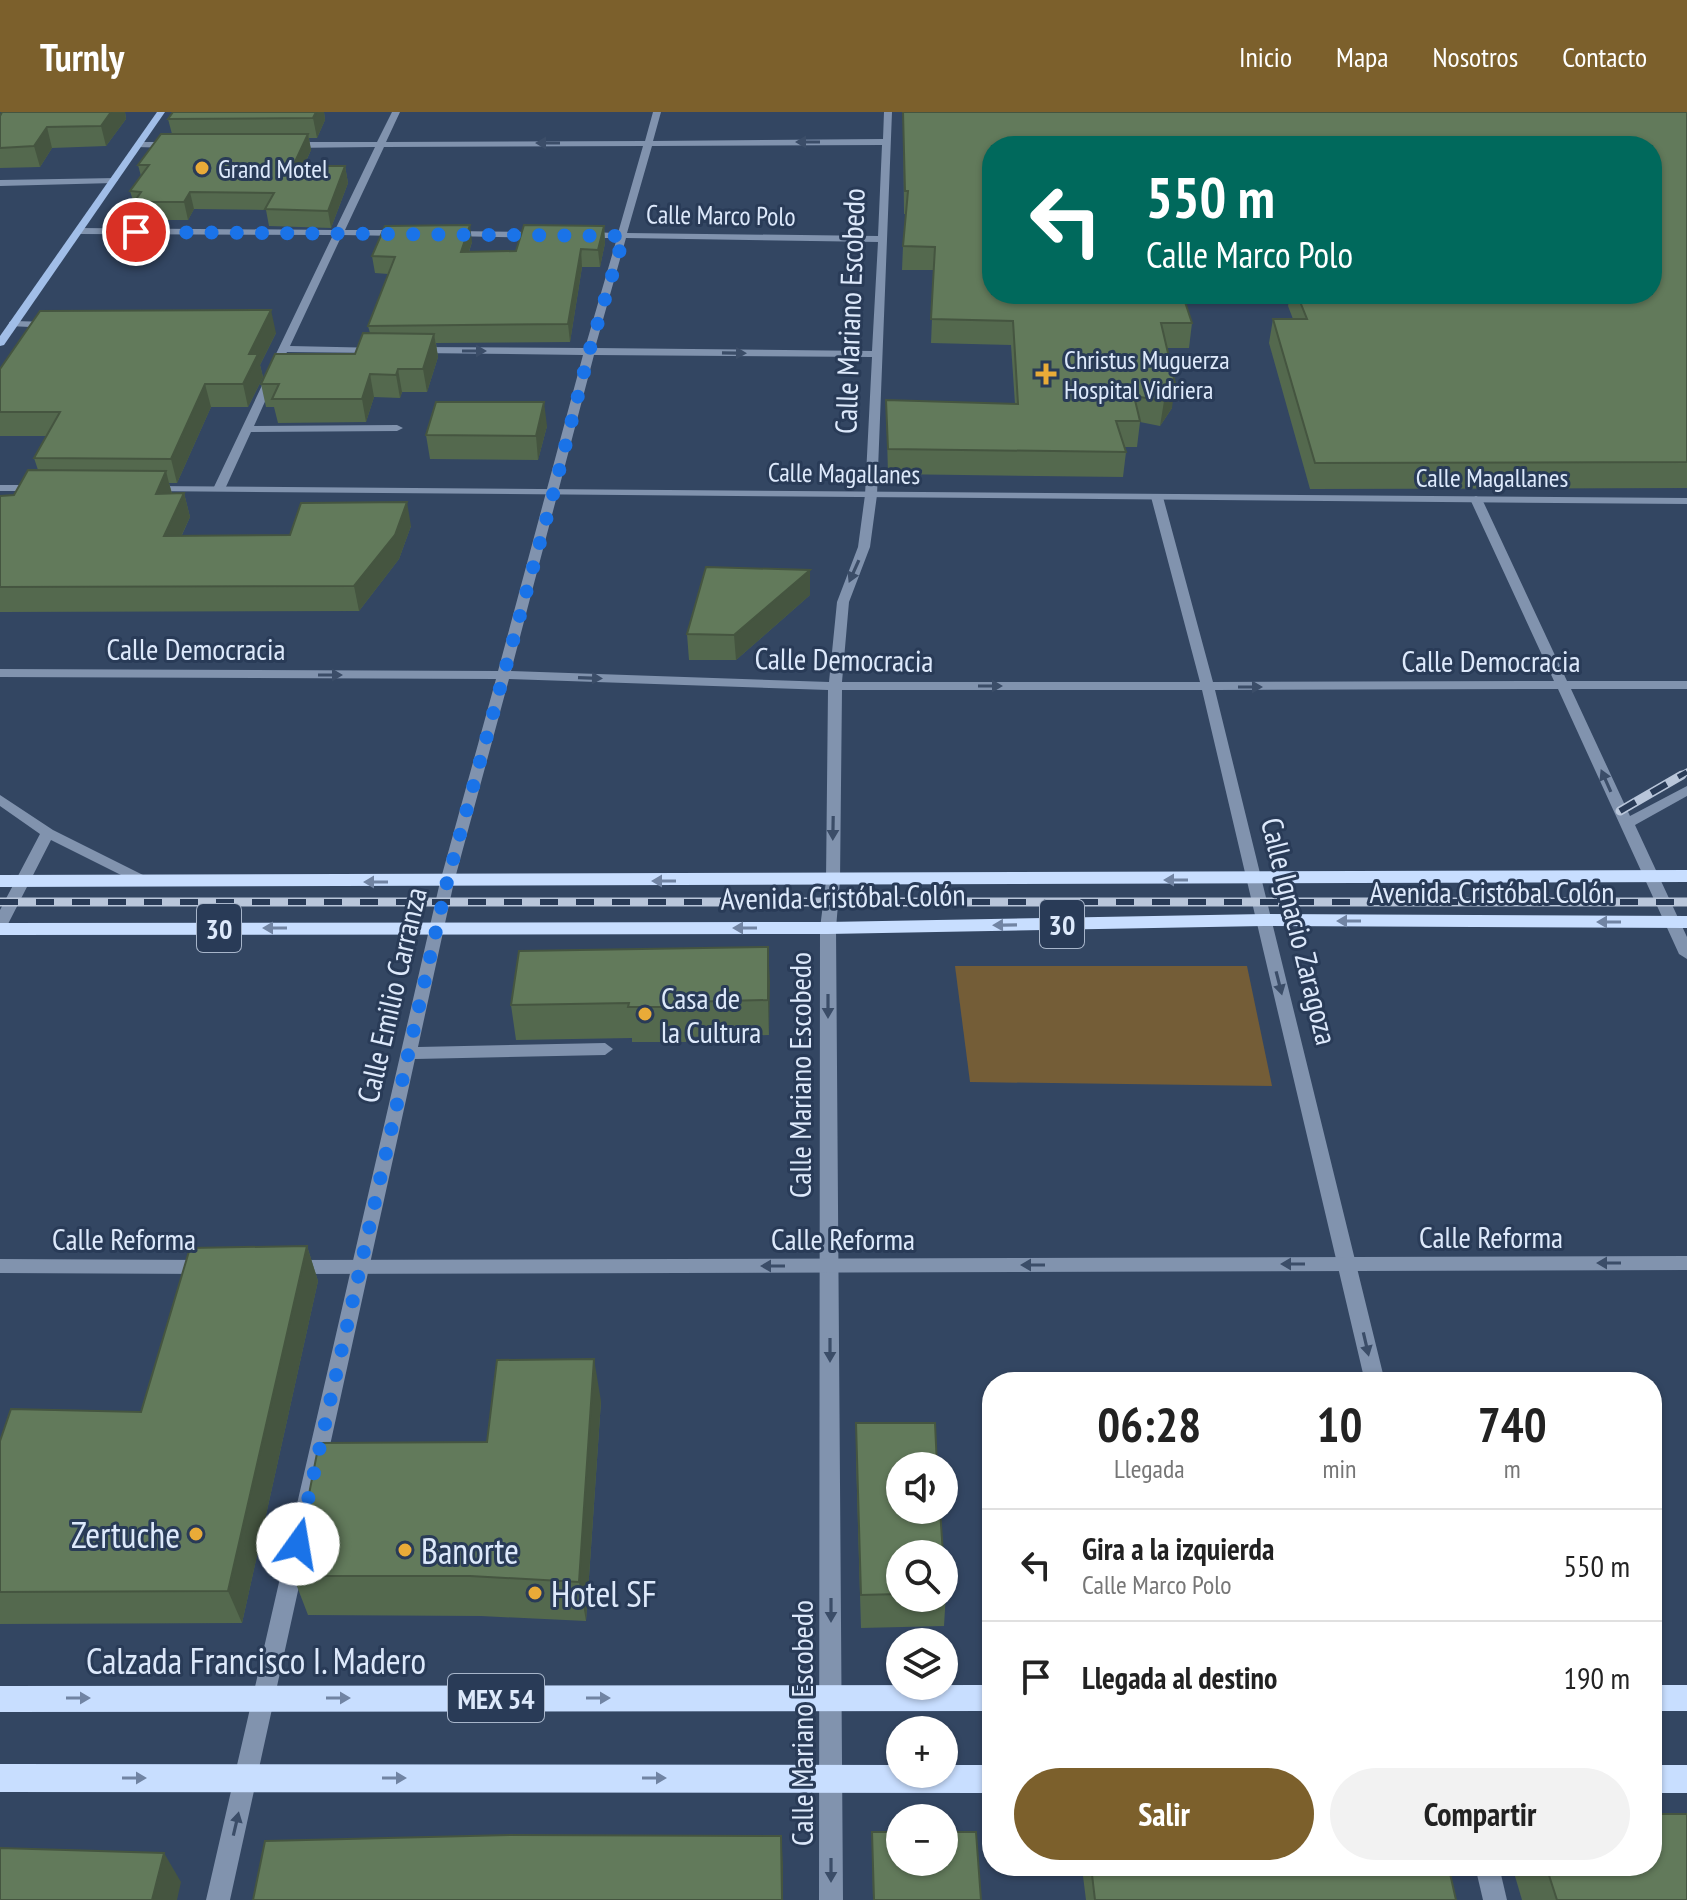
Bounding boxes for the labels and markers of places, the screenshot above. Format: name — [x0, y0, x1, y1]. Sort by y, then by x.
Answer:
place label: Grand Motel — [218, 152, 328, 185]
marker: Grand Motel — [193, 159, 211, 177]
pin — [102, 198, 170, 266]
place label: Christus Muguerza Hospital Vidriera — [1064, 343, 1230, 406]
marker: Christus Muguerza Hospital Vidriera — [1035, 363, 1057, 385]
place label: Casa de la Cultura — [661, 978, 761, 1051]
marker: Casa de la Cultura — [636, 1005, 654, 1023]
place label: Zertuche — [71, 1511, 180, 1558]
marker: Zertuche — [187, 1525, 205, 1543]
place label: Banorte — [421, 1527, 519, 1574]
marker: Banorte — [396, 1541, 414, 1559]
place label: Hotel SF — [551, 1570, 657, 1617]
marker: Hotel SF — [526, 1584, 544, 1602]

